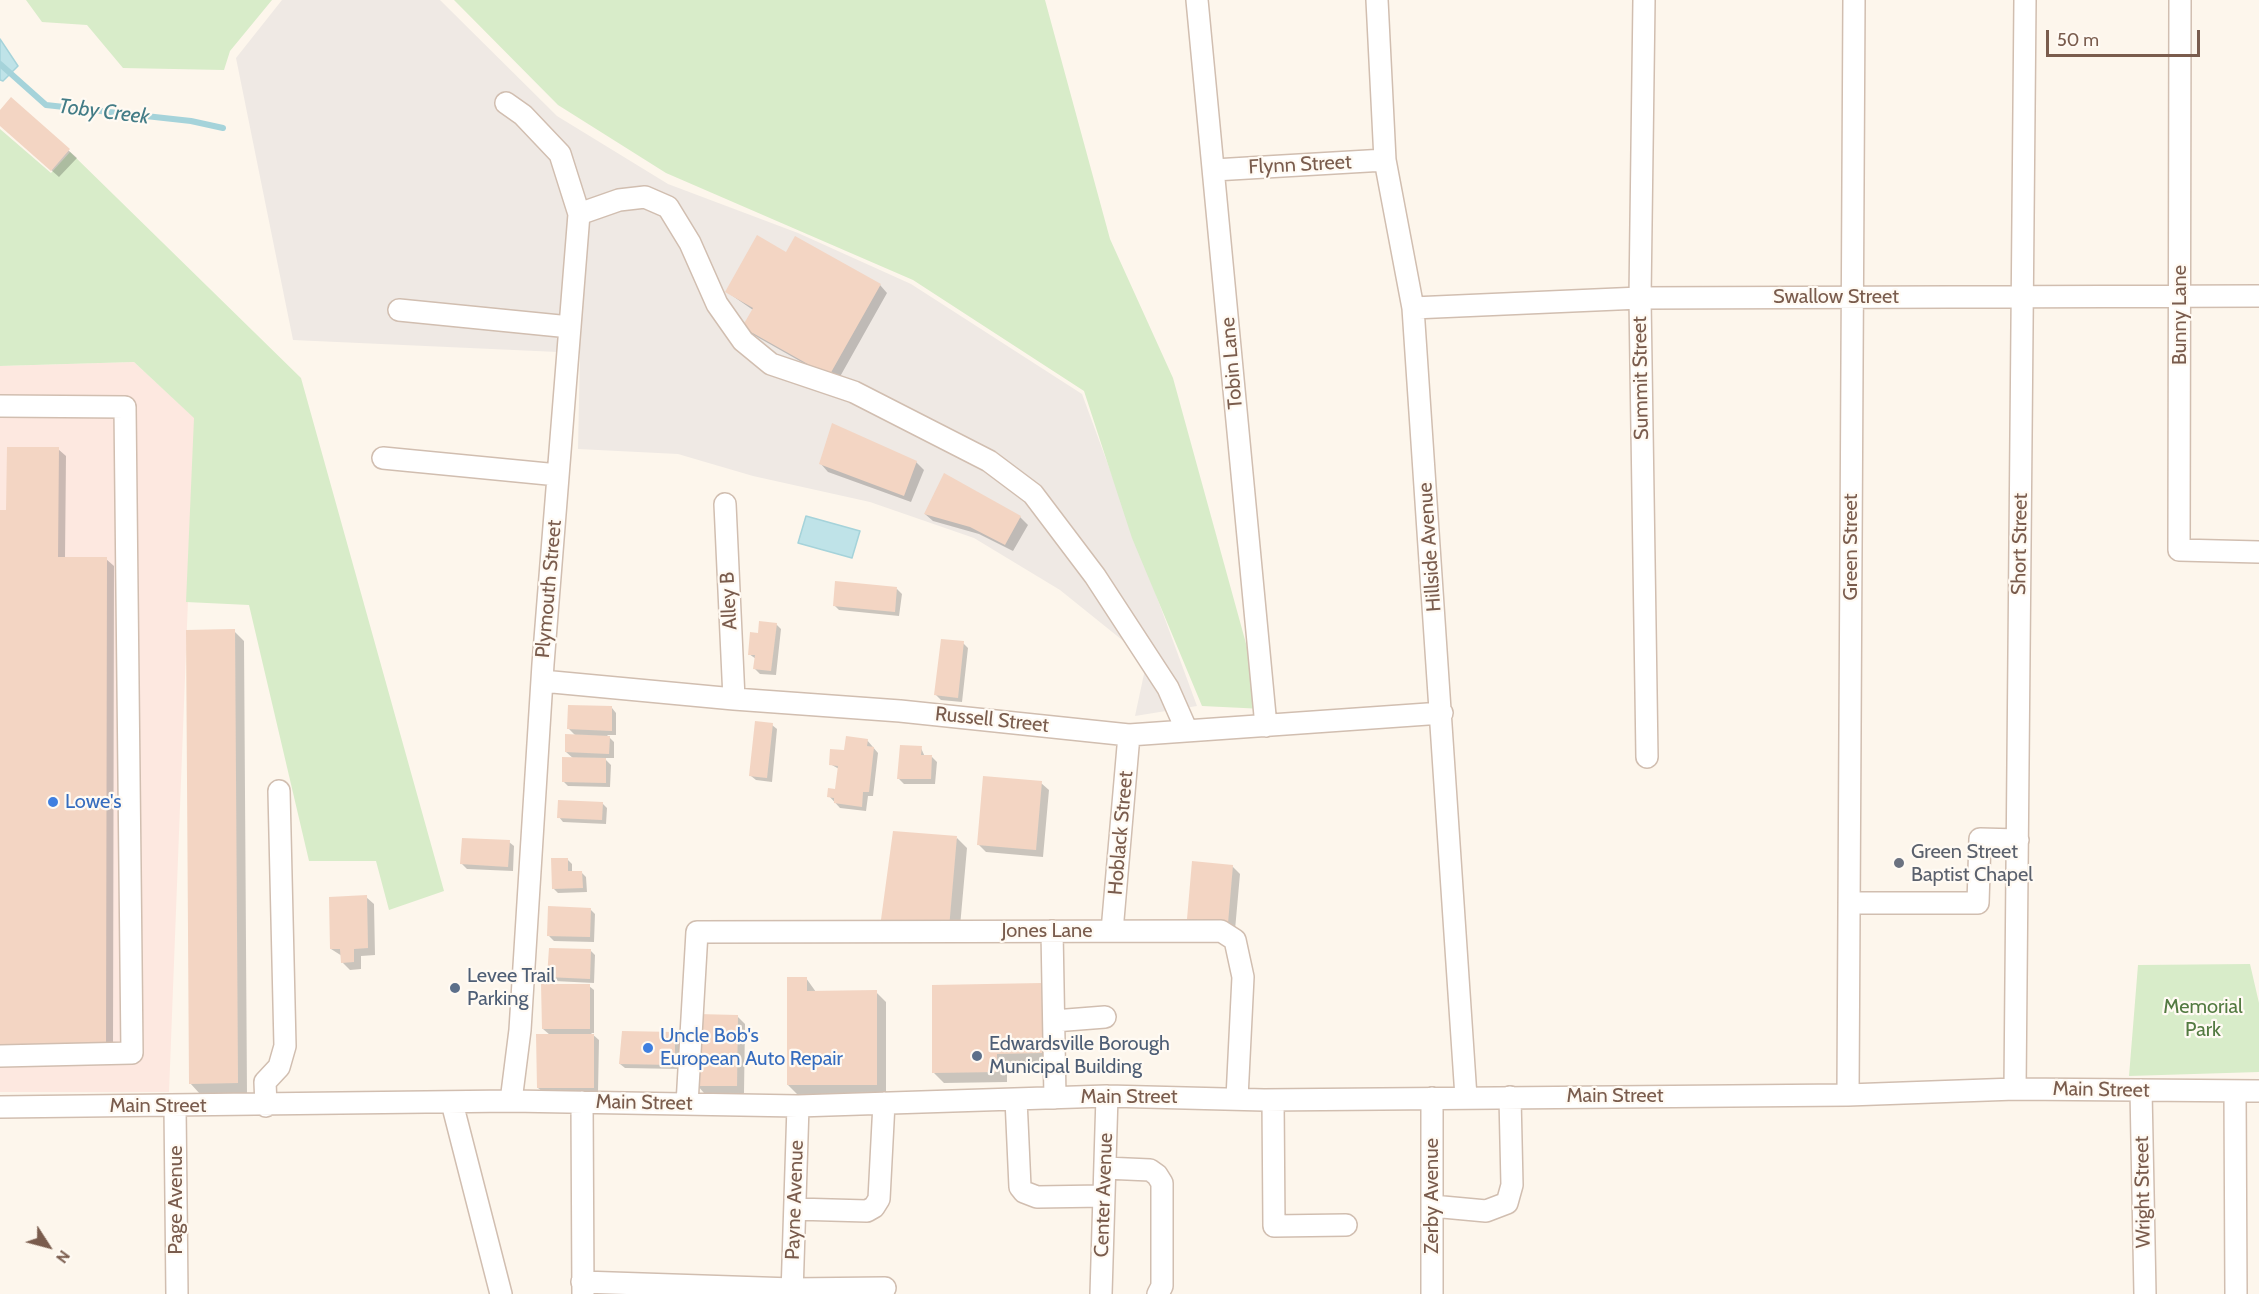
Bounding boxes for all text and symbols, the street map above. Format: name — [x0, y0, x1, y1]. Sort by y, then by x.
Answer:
scale bar — [2049, 18, 2204, 56]
text: 50 m — [2057, 29, 2099, 51]
water label: Toby Creek — [57, 94, 151, 130]
street label: Flynn Street — [1248, 150, 1352, 180]
street label: Bunny Lane — [2168, 265, 2192, 365]
street label: Swallow Street — [1773, 285, 1899, 309]
street label: Tobin Lane — [1216, 316, 1248, 410]
street label: Summit Street — [1628, 316, 1654, 440]
street label: Hillside Avenue — [1414, 482, 1446, 612]
street label: Short Street — [2007, 493, 2033, 595]
street label: Green Street — [1839, 494, 1863, 600]
street label: Plymouth Street — [531, 519, 567, 659]
street label: Alley B — [715, 571, 743, 631]
street label: Russell Street — [934, 702, 1050, 738]
street label: Hoblack Street — [1104, 770, 1138, 896]
place label: Lowe's — [65, 790, 122, 814]
marker: Lowe's — [46, 795, 60, 809]
place label: Green Street Baptist Chapel — [1911, 840, 2033, 887]
marker: Green Street Baptist Chapel — [1892, 856, 1906, 870]
street label: Jones Lane — [1001, 919, 1093, 943]
place label: Levee Trail Parking — [467, 964, 555, 1011]
marker: Levee Trail Parking — [448, 981, 462, 995]
park label: Memorial Park — [2163, 995, 2243, 1042]
place label: Uncle Bob's European Auto Repair — [660, 1024, 843, 1071]
place label: Edwardsville Borough Municipal Building — [989, 1032, 1170, 1079]
marker: Uncle Bob's European Auto Repair — [641, 1041, 655, 1055]
marker: Edwardsville Borough Municipal Building — [970, 1049, 984, 1063]
street label: Main Street — [2052, 1077, 2150, 1103]
street label: Main Street — [1566, 1084, 1664, 1108]
street label: Main Street — [1080, 1085, 1178, 1109]
street label: Main Street — [595, 1090, 693, 1116]
street label: Main Street — [109, 1094, 207, 1118]
street label: Center Avenue — [1090, 1132, 1118, 1258]
street label: Wright Street — [2130, 1136, 2156, 1248]
street label: Zerby Avenue — [1420, 1138, 1444, 1254]
street label: Payne Avenue — [781, 1140, 809, 1260]
street label: Page Avenue — [164, 1146, 188, 1254]
north arrow — [18, 1216, 78, 1276]
text: N — [52, 1247, 74, 1267]

